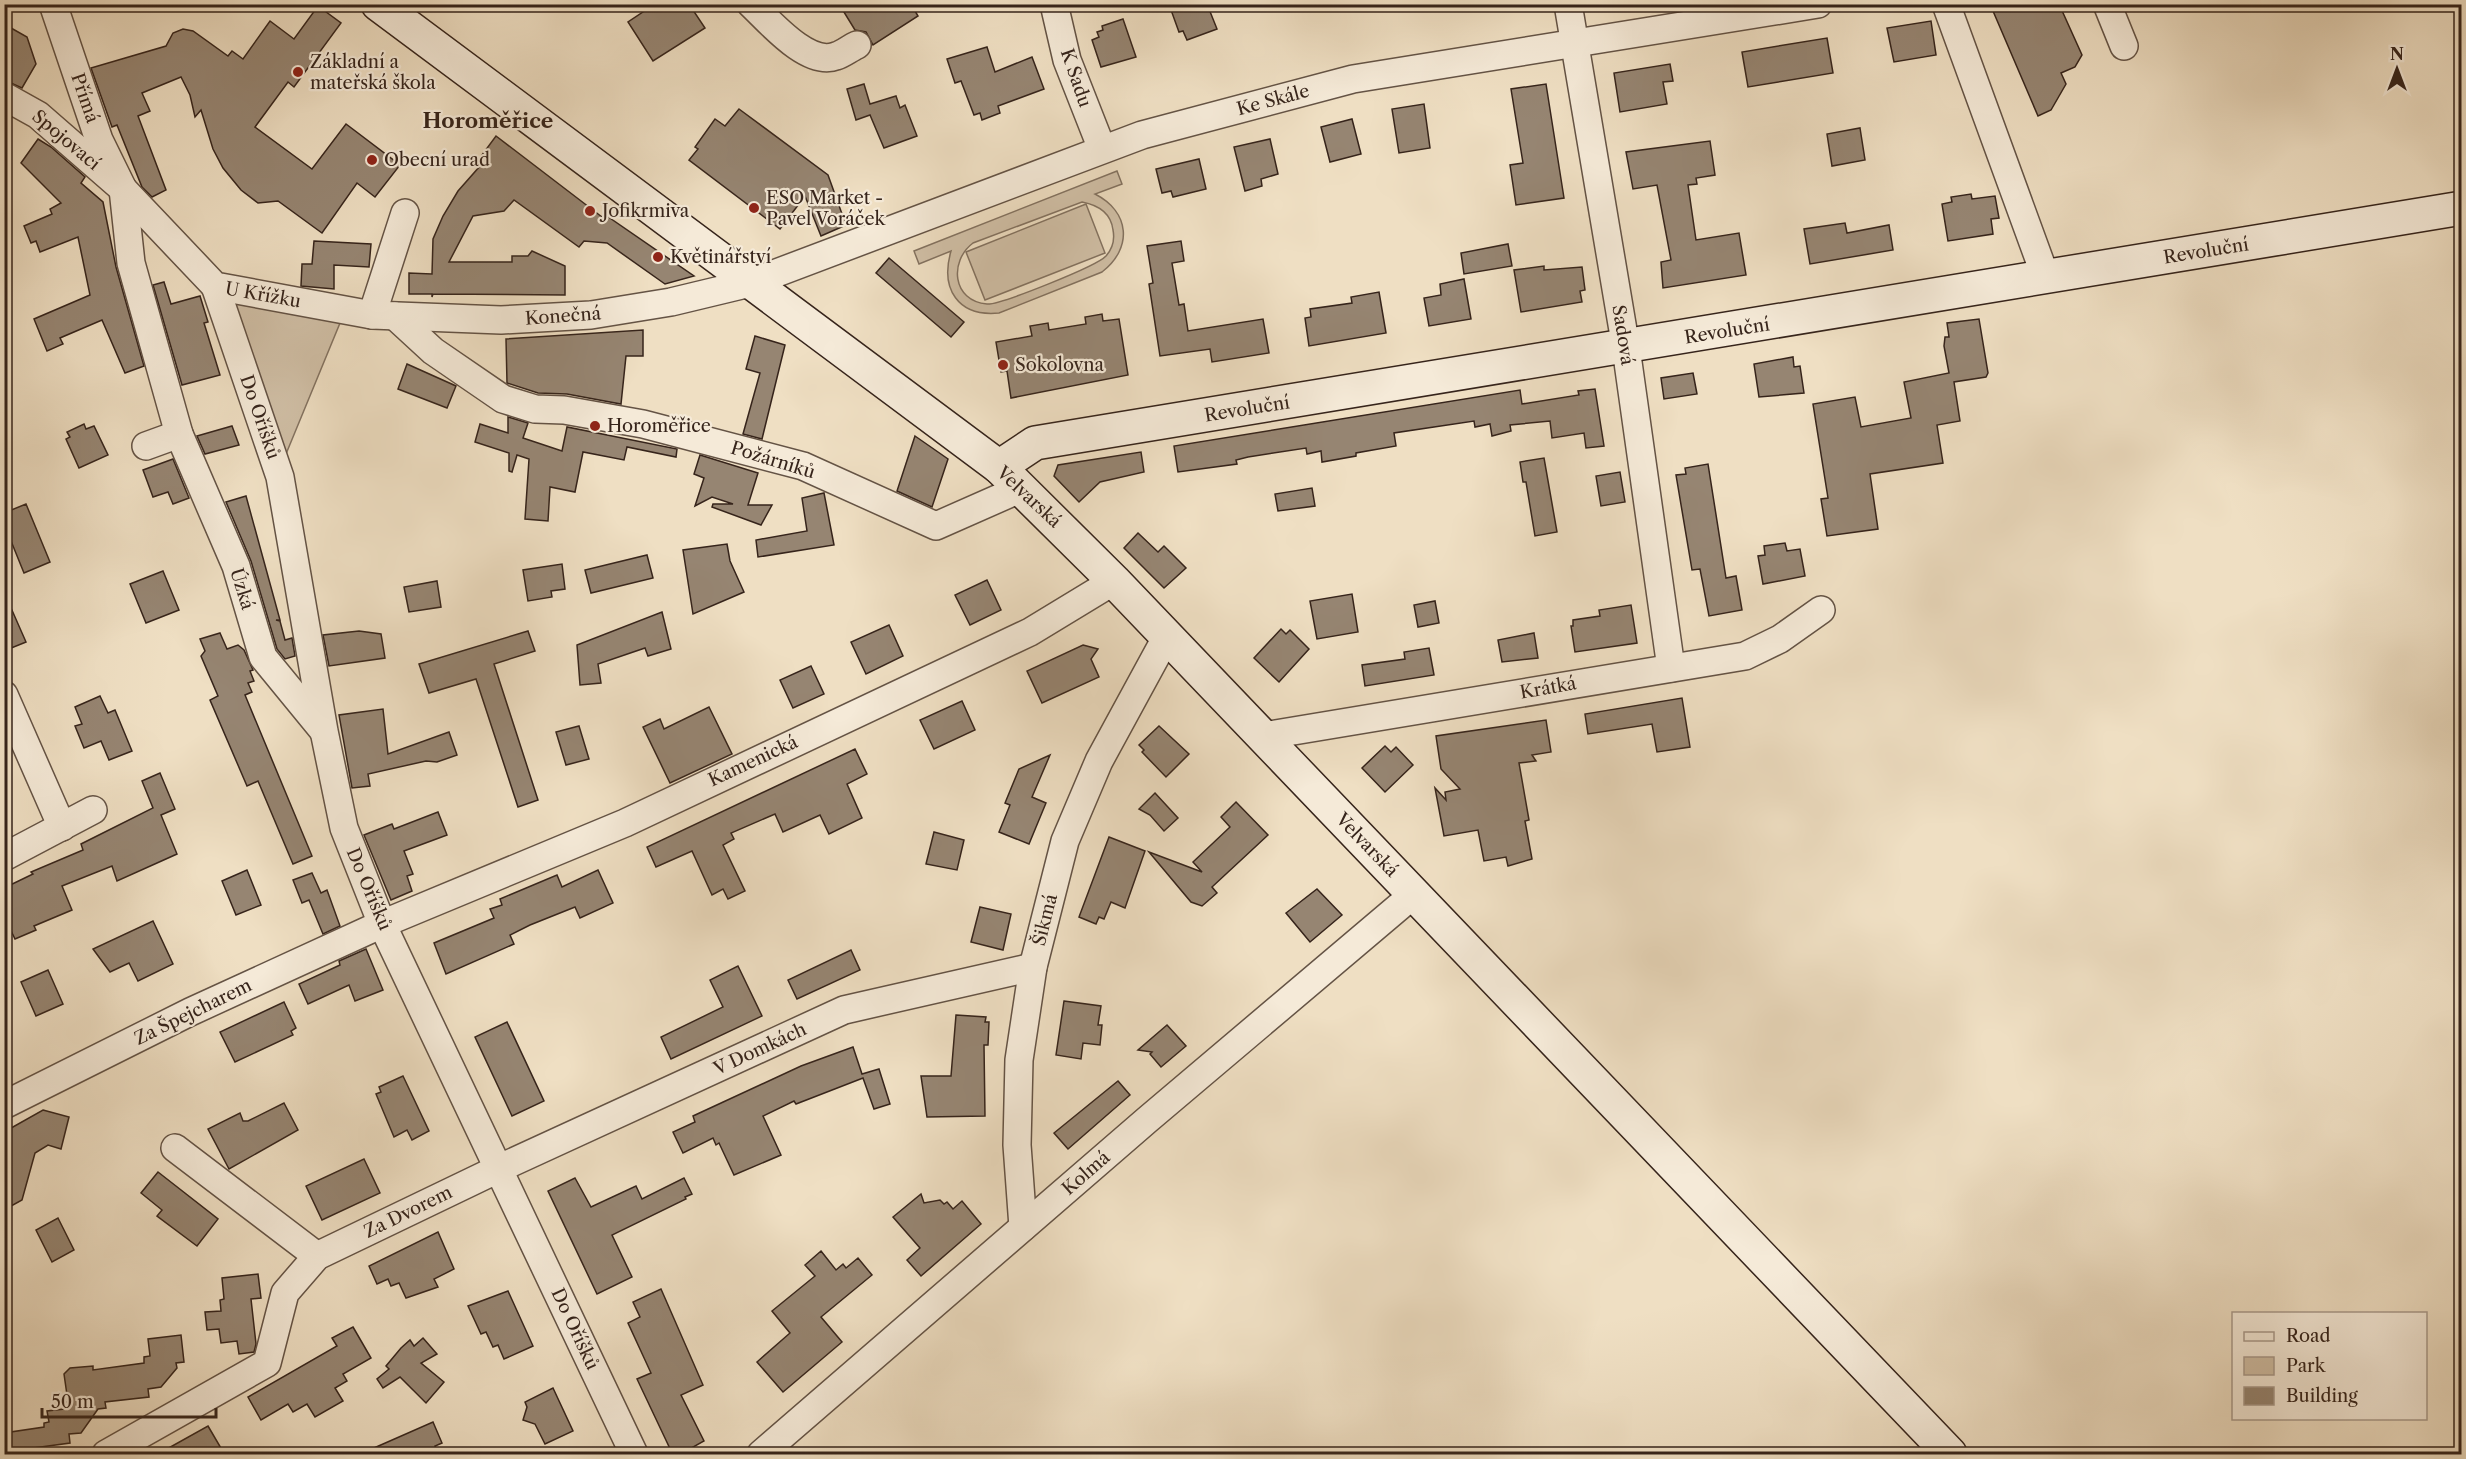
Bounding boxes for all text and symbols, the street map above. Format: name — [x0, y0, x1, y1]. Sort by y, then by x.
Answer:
north arrow — [2367, 39, 2427, 99]
text: N — [2390, 44, 2404, 64]
street label: K Sadu — [1056, 46, 1096, 110]
place label: Základní a mateřská škola — [310, 51, 436, 94]
marker: Základní a mateřská škola — [291, 65, 305, 79]
street label: Přímá — [66, 70, 104, 126]
street label: Ke Skále — [1234, 80, 1312, 120]
street label: Spojovací — [27, 105, 105, 175]
district label: Horoměřice — [423, 108, 553, 133]
place label: Obecní urad — [384, 149, 490, 171]
marker: Obecní urad — [365, 153, 379, 167]
place label: ESO Market - Pavel Voráček — [766, 187, 887, 230]
place label: Jofikrmiva — [599, 200, 690, 222]
marker: ESO Market - Pavel Voráček — [747, 201, 761, 215]
marker: Jofikrmiva — [583, 204, 597, 218]
street label: Revoluční — [2162, 233, 2251, 269]
place label: Květinářství — [670, 246, 772, 268]
marker: Květinářství — [651, 250, 665, 264]
street label: U Křížku — [223, 278, 303, 312]
street label: Konečná — [524, 302, 602, 330]
street label: Sadová — [1607, 303, 1639, 367]
street label: Revoluční — [1683, 313, 1772, 349]
place label: Sokolovna — [1015, 354, 1104, 376]
marker: Sokolovna — [996, 358, 1010, 372]
street label: Do Oříšků — [235, 372, 285, 462]
street label: Revoluční — [1203, 391, 1292, 427]
place label: Horoměřice — [607, 415, 711, 437]
marker: Horoměřice — [588, 419, 602, 433]
street label: Požárníků — [728, 437, 818, 483]
street label: Velvarská — [991, 461, 1066, 533]
street label: Úzká — [225, 565, 260, 613]
street label: Krátká — [1518, 672, 1578, 704]
street label: Kamenická — [705, 731, 802, 791]
street label: Velvarská — [1330, 808, 1403, 882]
street label: Do Oříšků — [342, 844, 396, 934]
street label: Šikmá — [1026, 891, 1062, 948]
street label: Za Špejcharem — [130, 972, 255, 1050]
street label: V Domkách — [709, 1018, 810, 1080]
street label: Kolmá — [1058, 1146, 1115, 1200]
street label: Za Dvorem — [360, 1181, 456, 1243]
street label: Do Oříšků — [546, 1285, 604, 1373]
legend — [2232, 1312, 2427, 1420]
text: Road — [2286, 1325, 2331, 1347]
text: Park — [2286, 1355, 2327, 1377]
scale bar — [42, 1381, 216, 1419]
text: Building — [2286, 1385, 2358, 1407]
text: 50 m — [51, 1391, 94, 1413]

